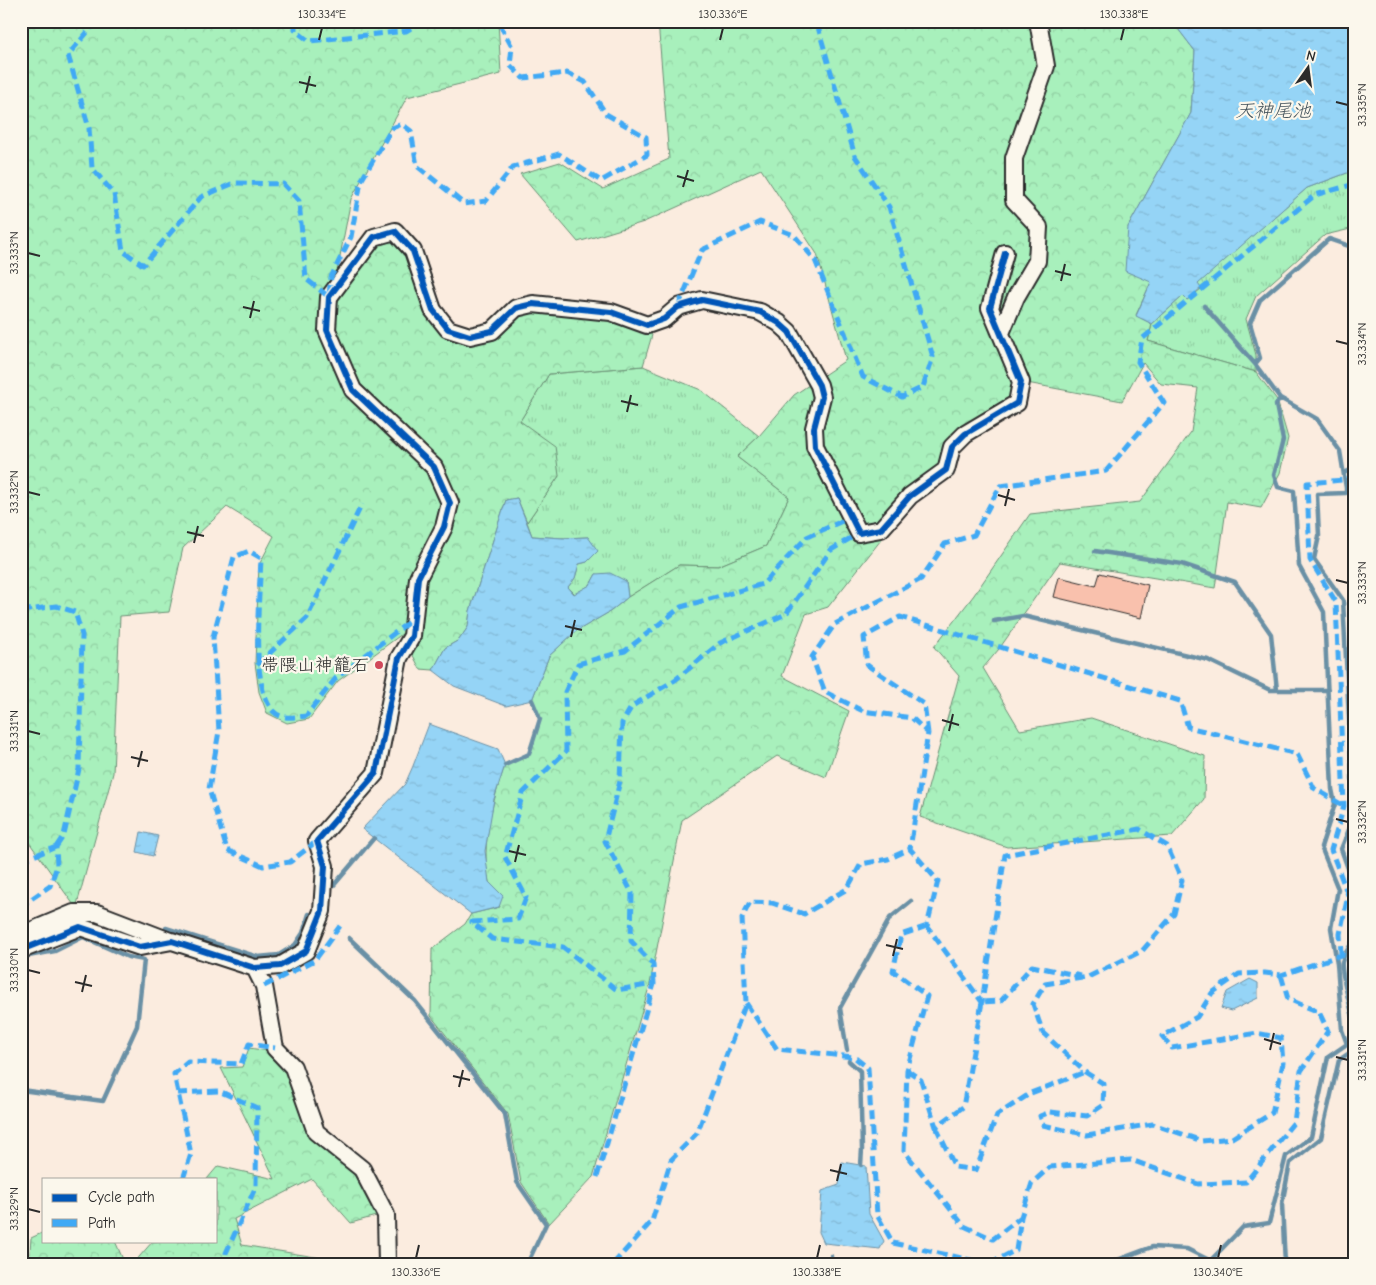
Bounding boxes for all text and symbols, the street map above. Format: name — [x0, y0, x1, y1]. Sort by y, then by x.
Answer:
text: 130.334°E — [298, 7, 346, 21]
text: 130.336°E — [699, 7, 747, 21]
text: 130.338°E — [1100, 7, 1148, 21]
north arrow — [1284, 42, 1334, 92]
text: N — [1305, 47, 1318, 65]
text: 33.335°N — [1355, 83, 1369, 127]
water label: 天神尾池 — [1235, 100, 1312, 122]
text: 33.333°N — [7, 231, 21, 275]
text: 33.334°N — [1355, 323, 1369, 365]
text: 33.332°N — [7, 470, 21, 514]
text: 33.333°N — [1355, 561, 1369, 605]
place label: 帯隈山神籠石 — [261, 655, 369, 676]
marker: 帯隈山神籠石 — [373, 659, 385, 671]
text: 33.331°N — [7, 710, 21, 752]
text: 33.332°N — [1355, 800, 1369, 844]
text: 33.330°N — [7, 948, 21, 992]
text: 33.331°N — [1355, 1039, 1369, 1081]
legend — [42, 1178, 218, 1242]
text: 33.329°N — [7, 1187, 21, 1231]
text: Cycle path — [88, 1188, 155, 1206]
text: Path — [88, 1214, 116, 1232]
text: 130.336°E — [392, 1265, 440, 1279]
text: 130.338°E — [793, 1265, 841, 1279]
text: 130.340°E — [1193, 1265, 1243, 1279]

